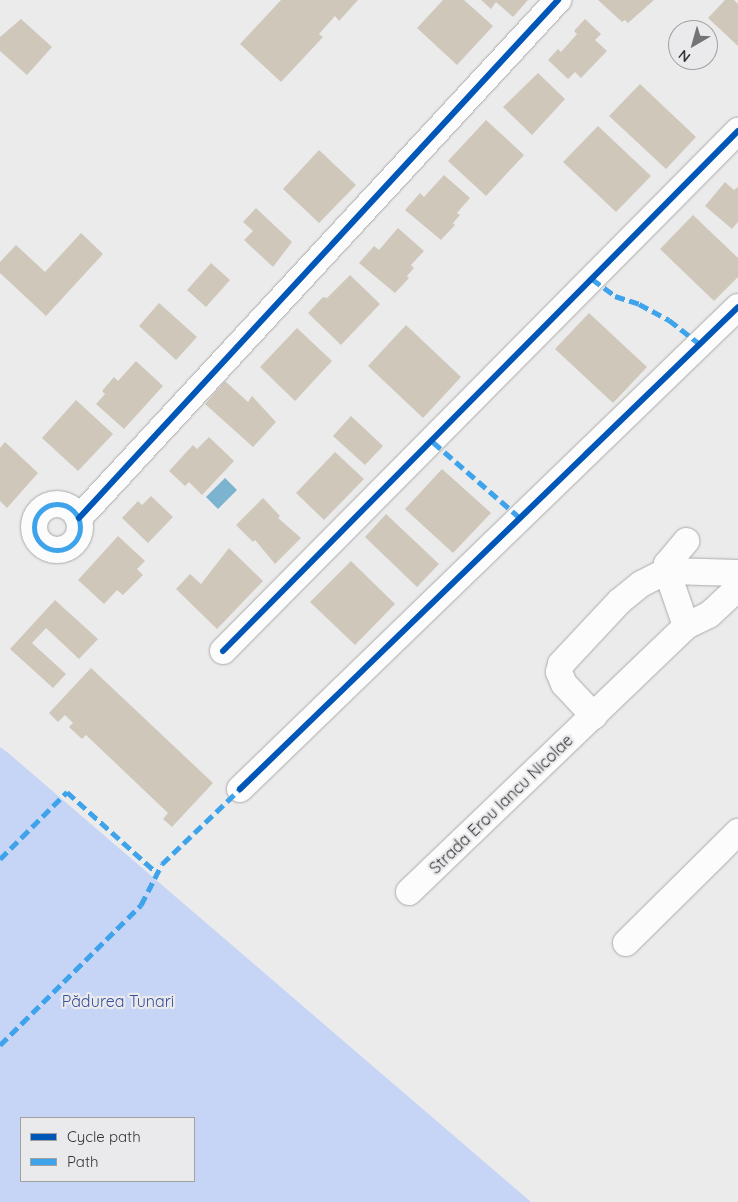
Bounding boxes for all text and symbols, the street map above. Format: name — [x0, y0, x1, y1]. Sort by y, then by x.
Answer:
north arrow — [668, 20, 718, 70]
text: N — [675, 46, 694, 66]
street label: Strada Erou Iancu Nicolae — [425, 730, 577, 878]
park label: Pădurea Tunari — [62, 991, 174, 1011]
legend — [20, 1117, 195, 1182]
text: Cycle path — [67, 1127, 141, 1146]
text: Path — [67, 1152, 99, 1171]

